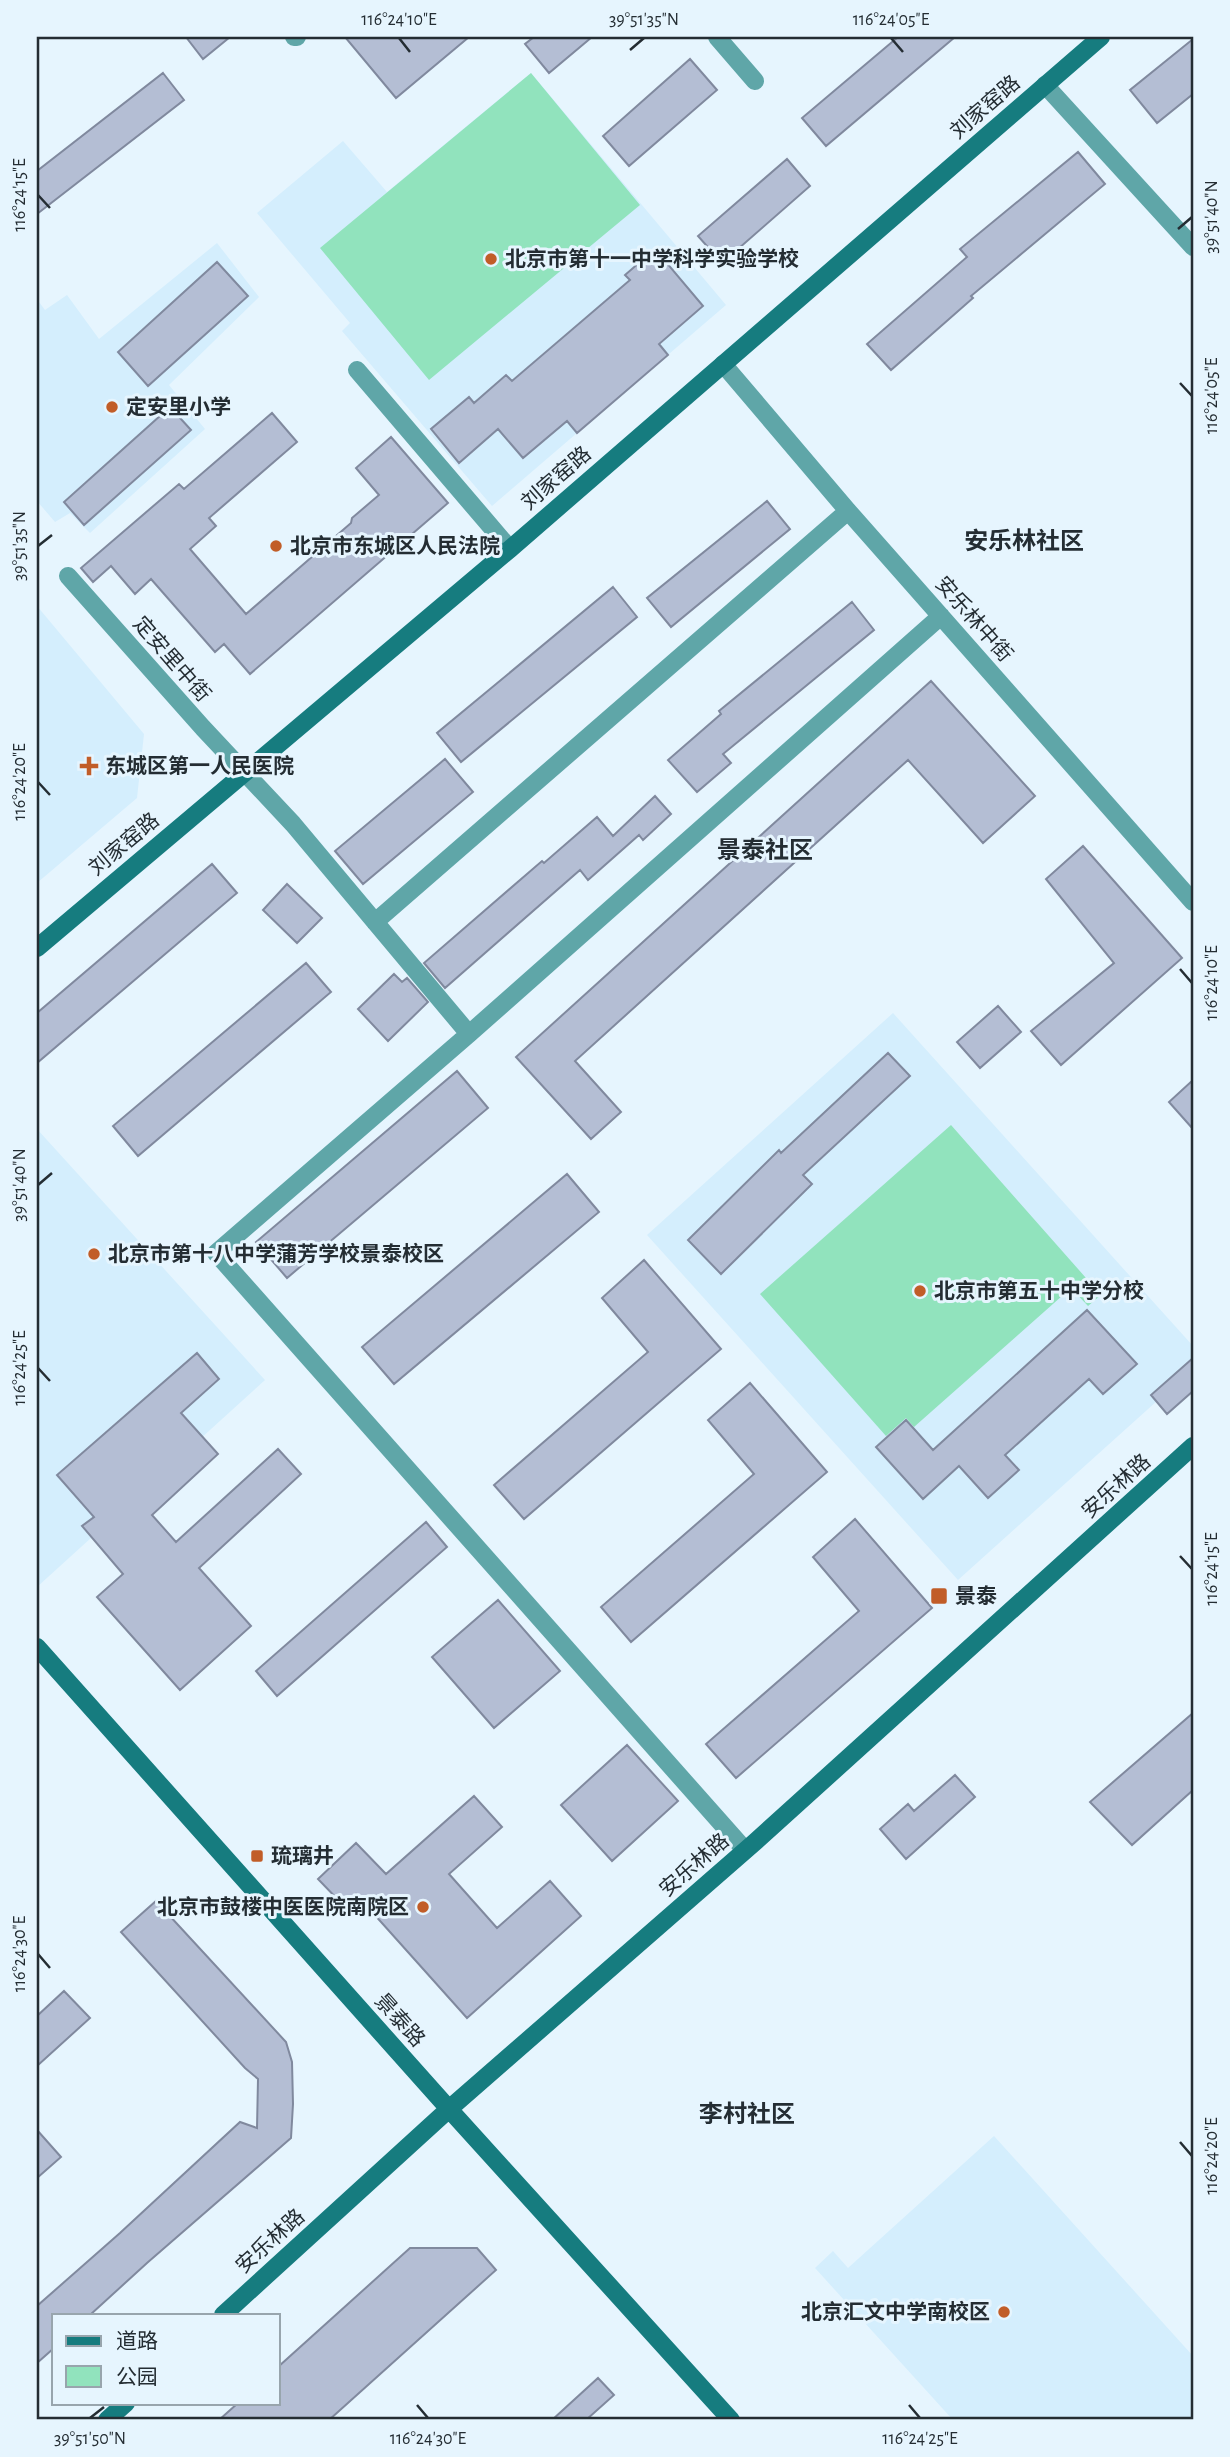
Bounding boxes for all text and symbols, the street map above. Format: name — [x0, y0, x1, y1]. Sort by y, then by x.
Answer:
text: 116°24'10"E — [361, 11, 437, 29]
text: 39°51'35"N — [609, 11, 679, 29]
text: 116°24'05"E — [853, 11, 930, 29]
street label: 刘家窑路 — [946, 71, 1024, 143]
text: 116°24'15"E — [11, 158, 29, 232]
text: 39°51'40"N — [1203, 180, 1221, 254]
place label: 北京市第十一中学科学实验学校 — [505, 247, 799, 270]
marker: 北京市第十一中学科学实验学校 — [483, 251, 499, 267]
text: 116°24'05"E — [1203, 357, 1221, 434]
place label: 定安里小学 — [126, 396, 231, 418]
marker: 定安里小学 — [104, 399, 120, 415]
street label: 刘家窑路 — [517, 442, 595, 514]
text: 39°51'35"N — [11, 511, 29, 581]
district label: 安乐林社区 — [964, 528, 1084, 554]
place label: 北京市东城区人民法院 — [290, 534, 500, 557]
marker: 北京市东城区人民法院 — [268, 538, 284, 554]
street label: 安乐林中街 — [931, 572, 1017, 666]
street label: 定安里中街 — [129, 612, 215, 706]
text: 116°24'20"E — [11, 743, 29, 821]
place label: 东城区第一人民医院 — [105, 754, 294, 777]
marker: 东城区第一人民医院 — [79, 756, 99, 776]
street label: 刘家窑路 — [85, 809, 163, 879]
district label: 景泰社区 — [717, 837, 813, 863]
text: 116°24'10"E — [1203, 945, 1221, 1021]
text: 39°51'40"N — [11, 1148, 29, 1222]
place label: 北京市第十八中学蒲芳学校景泰校区 — [108, 1242, 444, 1265]
marker: 北京市第十八中学蒲芳学校景泰校区 — [86, 1246, 102, 1262]
place label: 北京市第五十中学分校 — [934, 1279, 1144, 1302]
marker: 北京市第五十中学分校 — [912, 1283, 928, 1299]
text: 116°24'25"E — [11, 1330, 29, 1406]
street label: 安乐林路 — [1077, 1450, 1155, 1522]
text: 116°24'15"E — [1203, 1532, 1221, 1606]
place label: 景泰 — [955, 1585, 997, 1607]
marker: 景泰 — [929, 1586, 949, 1606]
street label: 安乐林路 — [655, 1829, 733, 1901]
place label: 琉璃井 — [271, 1845, 334, 1867]
marker: 琉璃井 — [249, 1848, 265, 1864]
place label: 北京市鼓楼中医医院南院区 — [157, 1895, 409, 1918]
marker: 北京市鼓楼中医医院南院区 — [415, 1899, 431, 1915]
text: 116°24'30"E — [11, 1915, 29, 1992]
street label: 景泰路 — [371, 1989, 429, 2051]
district label: 李村社区 — [699, 2101, 795, 2127]
text: 116°24'20"E — [1203, 2117, 1221, 2195]
street label: 安乐林路 — [231, 2205, 309, 2277]
place label: 北京汇文中学南校区 — [801, 2300, 990, 2323]
marker: 北京汇文中学南校区 — [996, 2304, 1012, 2320]
legend — [52, 2314, 280, 2404]
text: 道路 — [116, 2330, 158, 2352]
text: 公园 — [116, 2366, 158, 2388]
text: 39°51'50"N — [54, 2430, 126, 2448]
text: 116°24'30"E — [390, 2430, 467, 2448]
text: 116°24'25"E — [882, 2430, 958, 2448]

